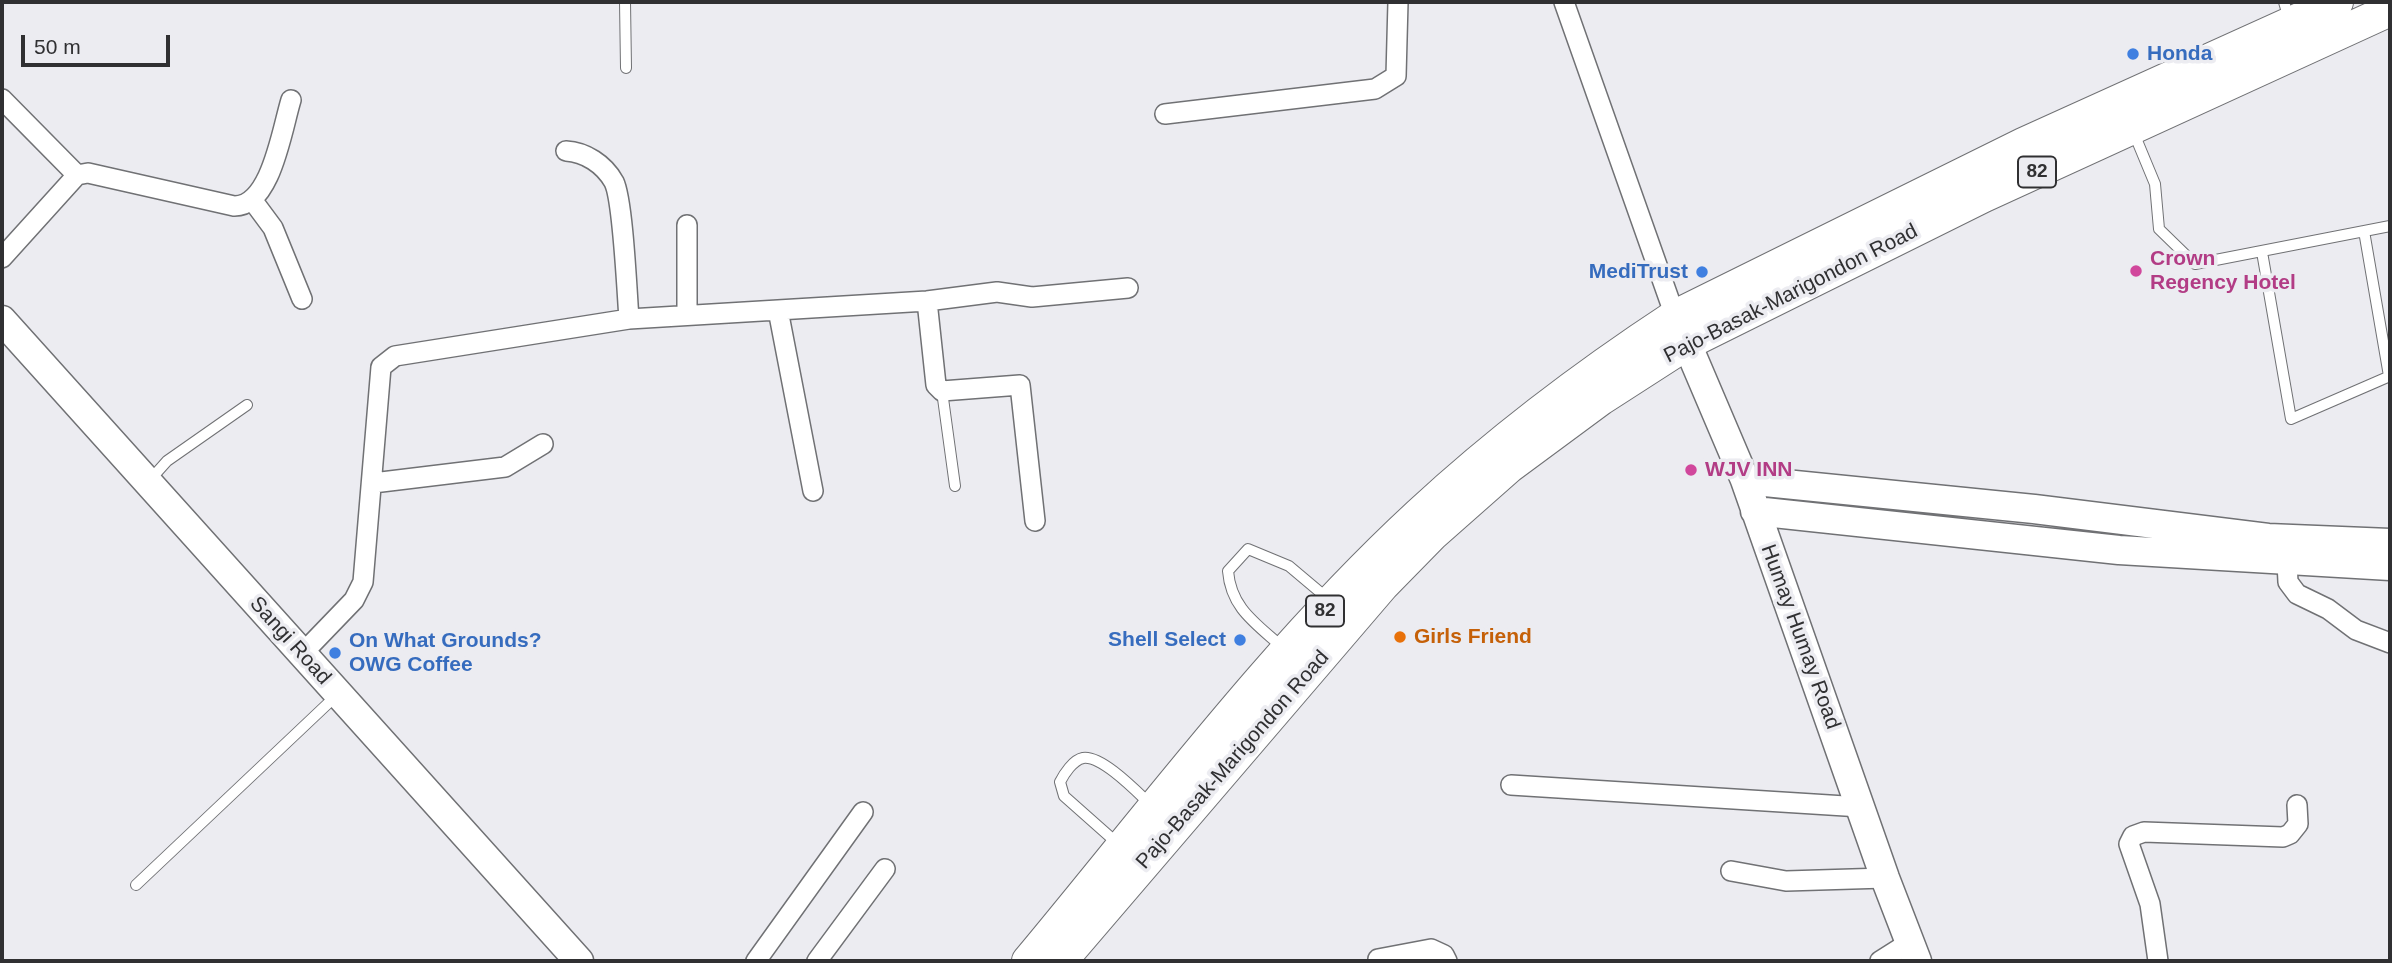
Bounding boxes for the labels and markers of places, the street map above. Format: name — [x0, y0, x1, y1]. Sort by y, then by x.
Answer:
place label: Honda — [2147, 41, 2212, 67]
marker: Honda — [2125, 46, 2141, 62]
place label: Crown Regency Hotel — [2150, 246, 2296, 296]
place label: MediTrust — [1589, 259, 1688, 285]
marker: Crown Regency Hotel — [2128, 263, 2144, 279]
marker: MediTrust — [1694, 264, 1710, 280]
place label: WJV INN — [1705, 457, 1793, 483]
marker: WJV INN — [1683, 462, 1699, 478]
place label: Girls Friend — [1414, 624, 1532, 650]
place label: Shell Select — [1108, 627, 1226, 653]
place label: On What Grounds? OWG Coffee — [349, 628, 541, 678]
marker: Girls Friend — [1392, 629, 1408, 645]
marker: Shell Select — [1232, 632, 1248, 648]
marker: On What Grounds? OWG Coffee — [327, 645, 343, 661]

